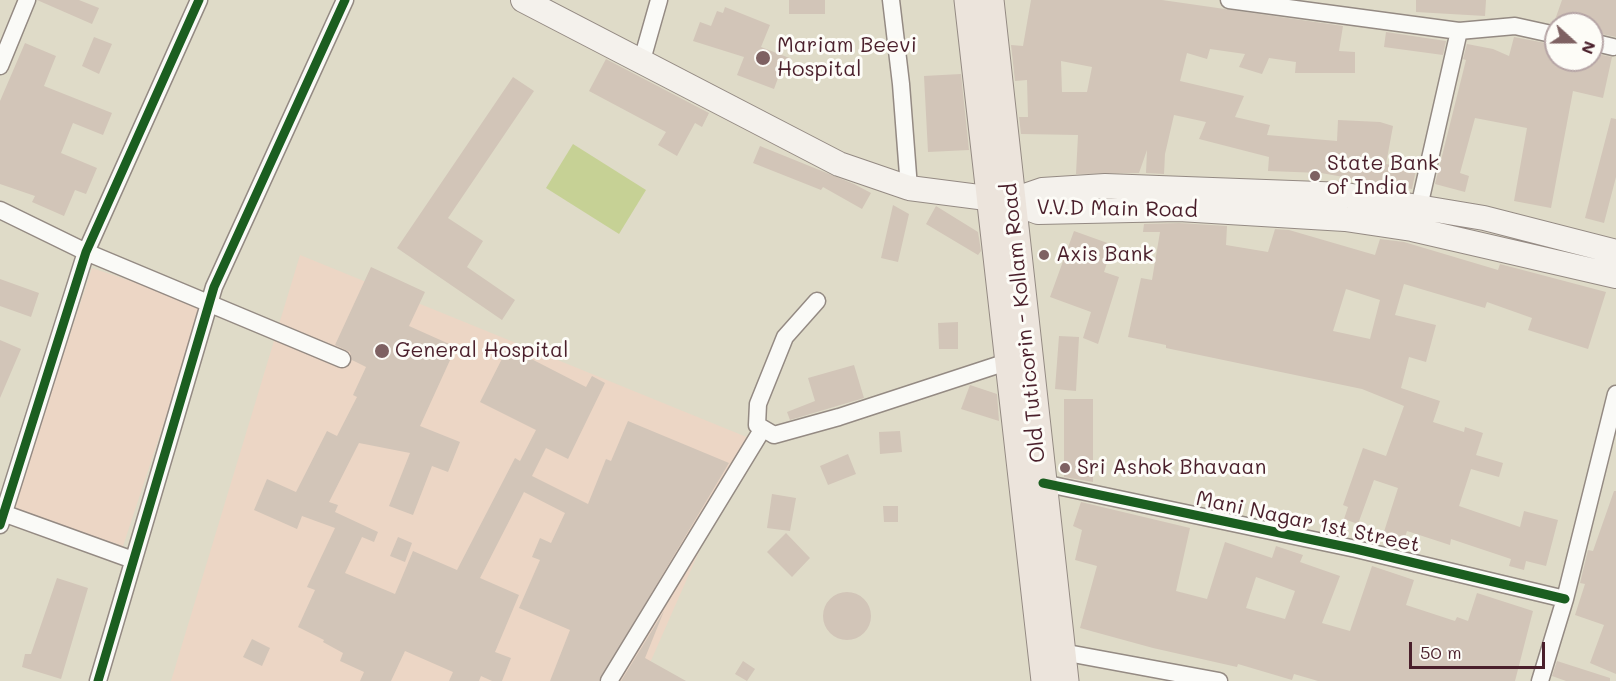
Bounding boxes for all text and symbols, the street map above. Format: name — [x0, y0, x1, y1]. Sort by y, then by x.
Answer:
north arrow — [1544, 12, 1604, 72]
place label: Mariam Beevi Hospital — [777, 33, 917, 83]
text: N — [1577, 38, 1601, 57]
marker: Mariam Beevi Hospital — [754, 49, 772, 67]
place label: State Bank of India — [1327, 151, 1439, 201]
marker: State Bank of India — [1308, 169, 1322, 183]
street label: Old Tuticorin - Kollam Road — [997, 182, 1051, 464]
street label: V.V.D Main Road — [1036, 195, 1198, 223]
place label: Axis Bank — [1056, 242, 1153, 268]
marker: Axis Bank — [1037, 248, 1051, 262]
place label: General Hospital — [395, 338, 568, 364]
marker: General Hospital — [373, 342, 391, 360]
place label: Sri Ashok Bhavaan — [1077, 455, 1266, 481]
marker: Sri Ashok Bhavaan — [1058, 461, 1072, 475]
street label: Mani Nagar 1st Street — [1194, 486, 1422, 558]
scale bar — [1412, 630, 1548, 668]
text: 50 m — [1420, 640, 1462, 664]

